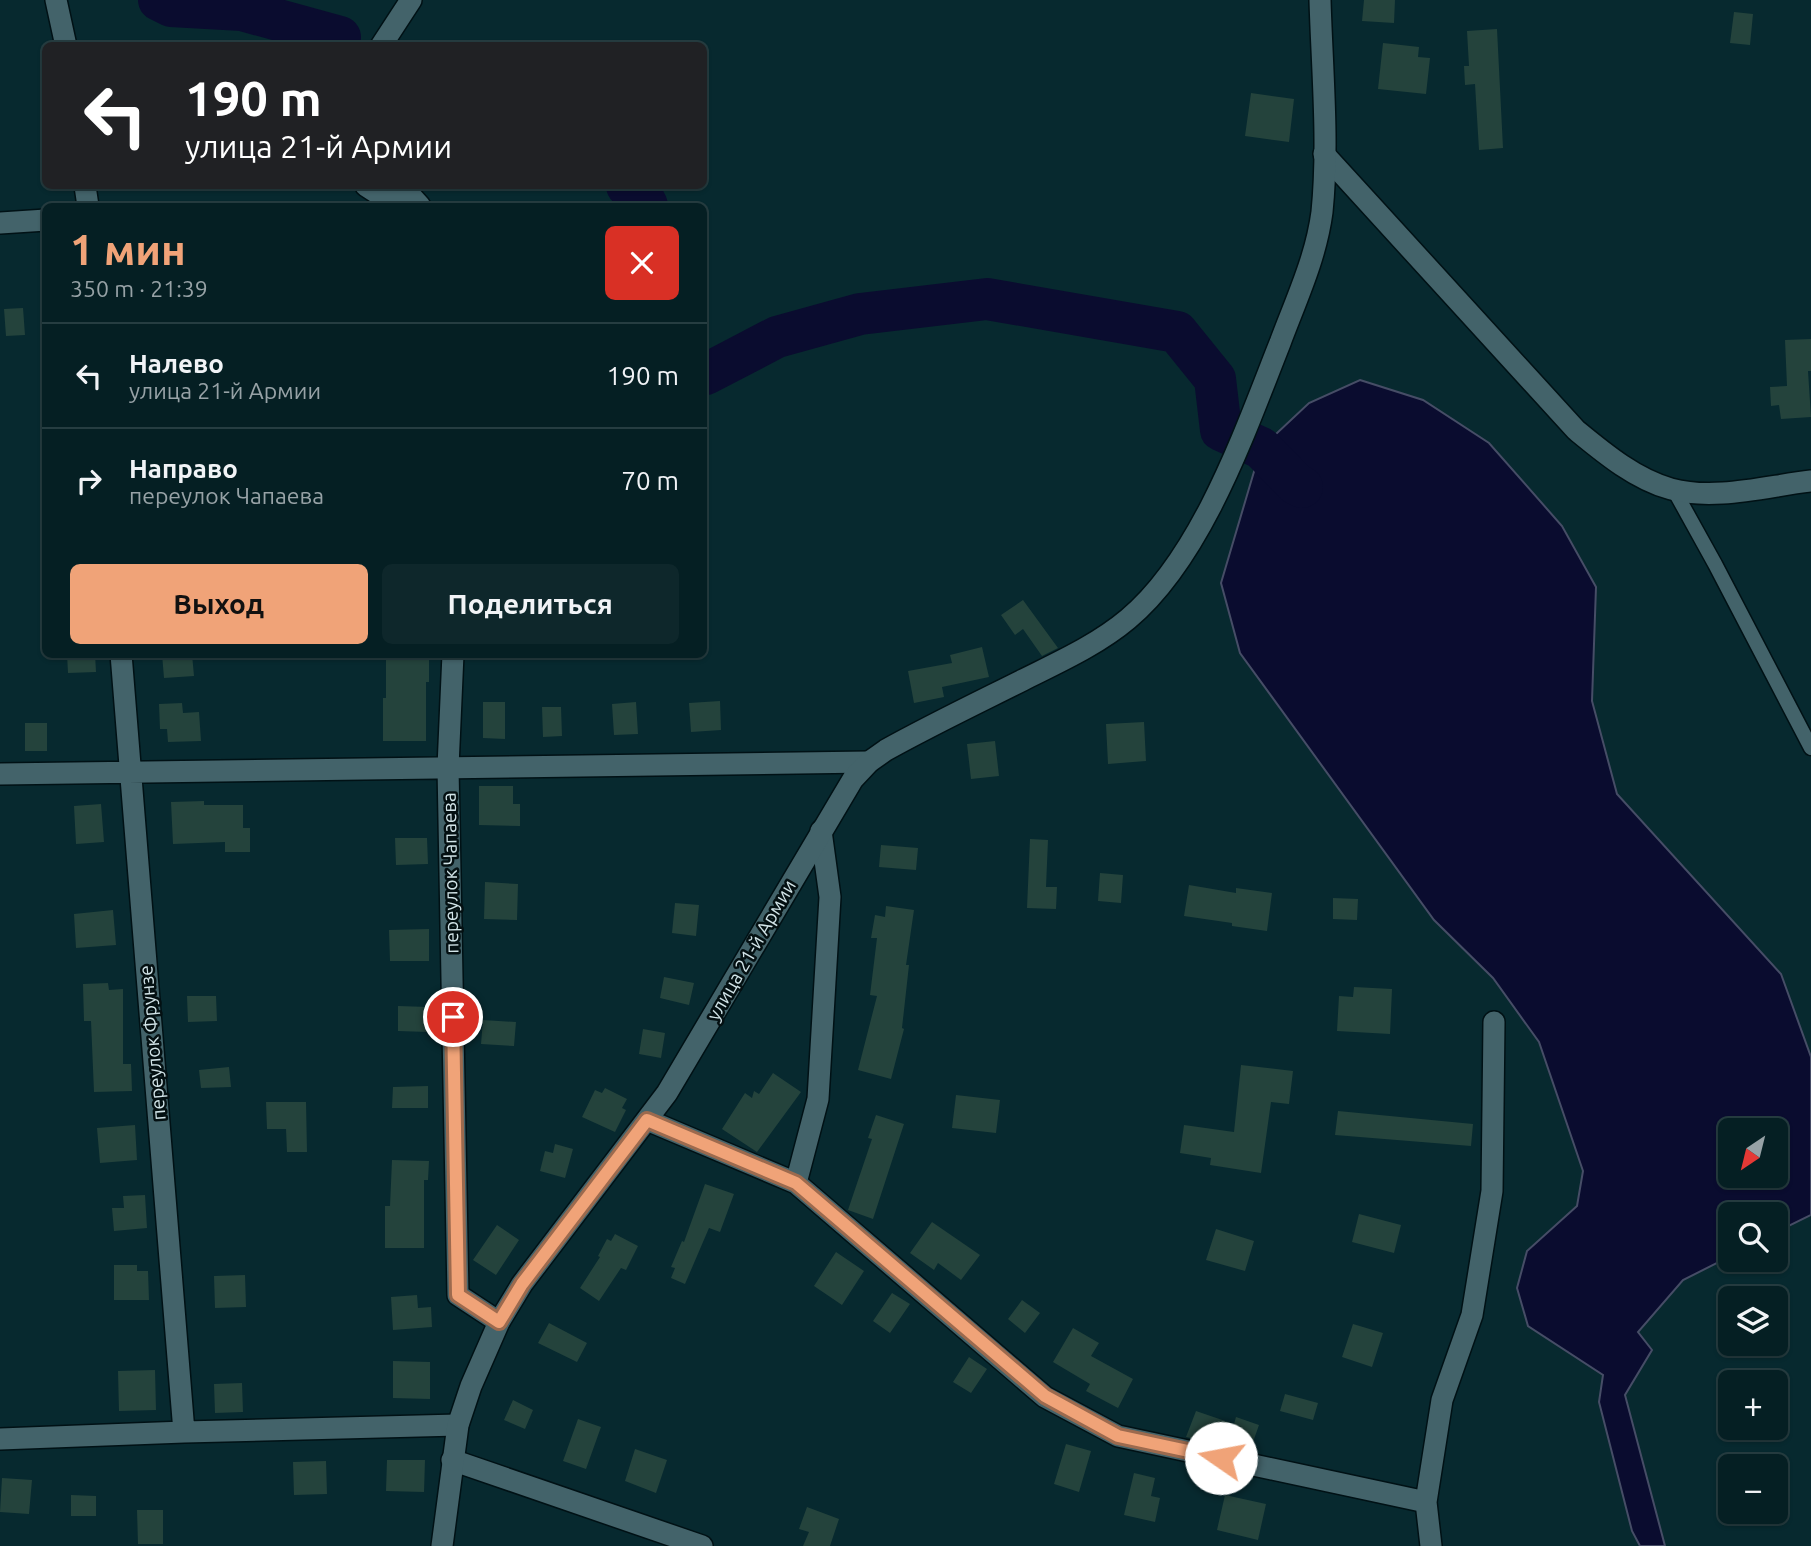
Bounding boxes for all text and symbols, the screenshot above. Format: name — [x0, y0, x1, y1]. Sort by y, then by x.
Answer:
icon: left — [70, 70, 161, 161]
text: 190 m — [185, 70, 322, 125]
text: улица 21-й Армии — [185, 128, 452, 164]
text: 1 мин — [70, 226, 186, 273]
button: close — [605, 226, 679, 300]
text: 350 m · 21:39 — [70, 276, 208, 301]
text: Налево — [129, 349, 224, 378]
icon: left — [70, 357, 108, 395]
text: 190 m — [607, 361, 679, 390]
text: улица 21-й Армии — [129, 378, 321, 403]
text: Направо — [129, 454, 238, 483]
icon: right — [70, 462, 108, 500]
text: 70 m — [621, 466, 679, 495]
text: переулок Чапаева — [129, 483, 324, 508]
button: Выход — [70, 564, 368, 644]
button: Поделиться — [382, 564, 679, 644]
street label: переулок Чапаева — [438, 792, 462, 954]
street label: улица 21-й Армии — [702, 876, 800, 1024]
street label: переулок Фрунзе — [134, 965, 170, 1121]
pin — [423, 987, 483, 1047]
icon: arrive — [434, 998, 472, 1036]
north arrow — [1718, 1118, 1788, 1188]
map controls — [1718, 1118, 1788, 1524]
button: search — [1718, 1202, 1788, 1272]
button: layers — [1718, 1286, 1788, 1356]
button: + — [1718, 1370, 1788, 1440]
position arrow — [1184, 1421, 1258, 1495]
button: − — [1718, 1454, 1788, 1524]

